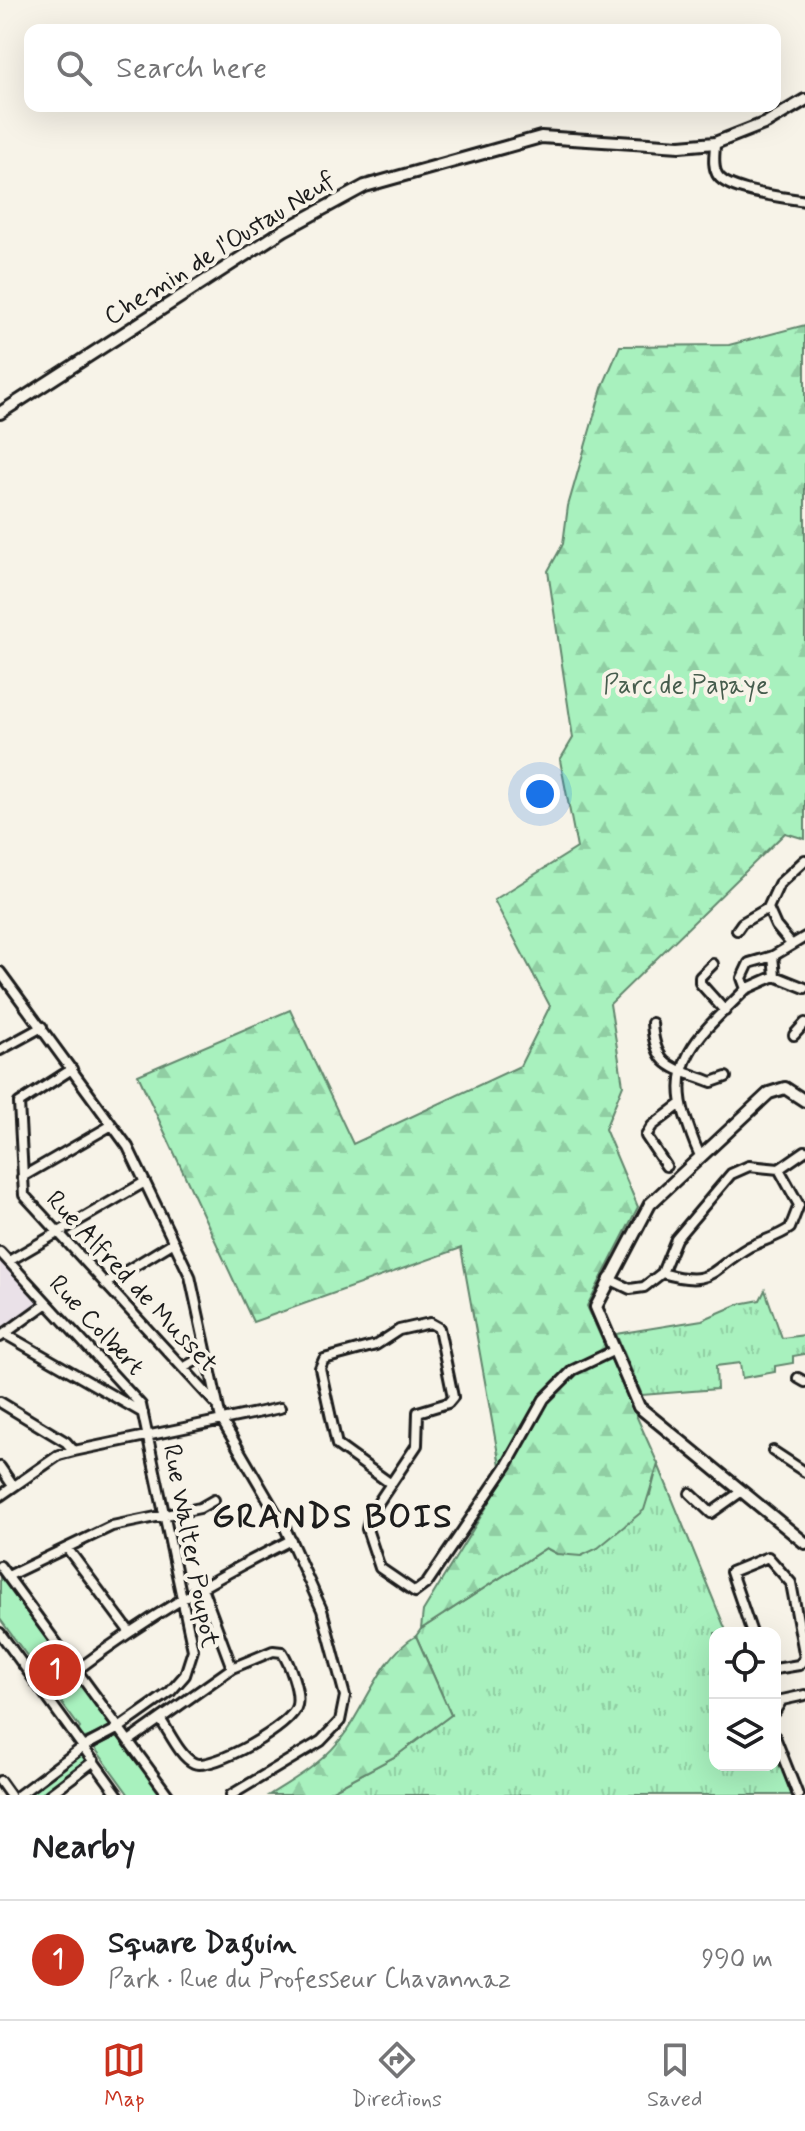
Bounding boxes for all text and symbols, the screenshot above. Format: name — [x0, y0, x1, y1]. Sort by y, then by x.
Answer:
search box — [24, 24, 781, 112]
icon: search — [52, 46, 96, 90]
text: Search here — [116, 49, 267, 88]
street label: Chemin de l'Oustau Neuf — [98, 164, 342, 334]
park label: Parc de Papaye — [603, 669, 769, 703]
your location — [520, 774, 560, 814]
street label: Rue Alfred de Musset — [38, 1184, 224, 1380]
street label: Rue Colbert — [40, 1268, 152, 1384]
street label: Rue Walter Poupot — [154, 1441, 226, 1651]
district label: GRANDS BOIS — [212, 1495, 454, 1540]
map controls — [709, 1627, 781, 1771]
button: locate — [709, 1627, 781, 1699]
pin: 1 — [29, 1640, 81, 1700]
button: layers — [709, 1699, 781, 1771]
text: Nearby — [32, 1825, 136, 1870]
text: Square Daguin — [108, 1924, 296, 1963]
text: 1 — [52, 1943, 64, 1977]
text: 990 m — [701, 1943, 773, 1977]
text: Park · Rue du Professeur Chavannaz — [108, 1963, 511, 1997]
tab: Map — [102, 2038, 146, 2114]
tab: Directions — [351, 2038, 442, 2114]
tab: Saved — [647, 2038, 702, 2114]

